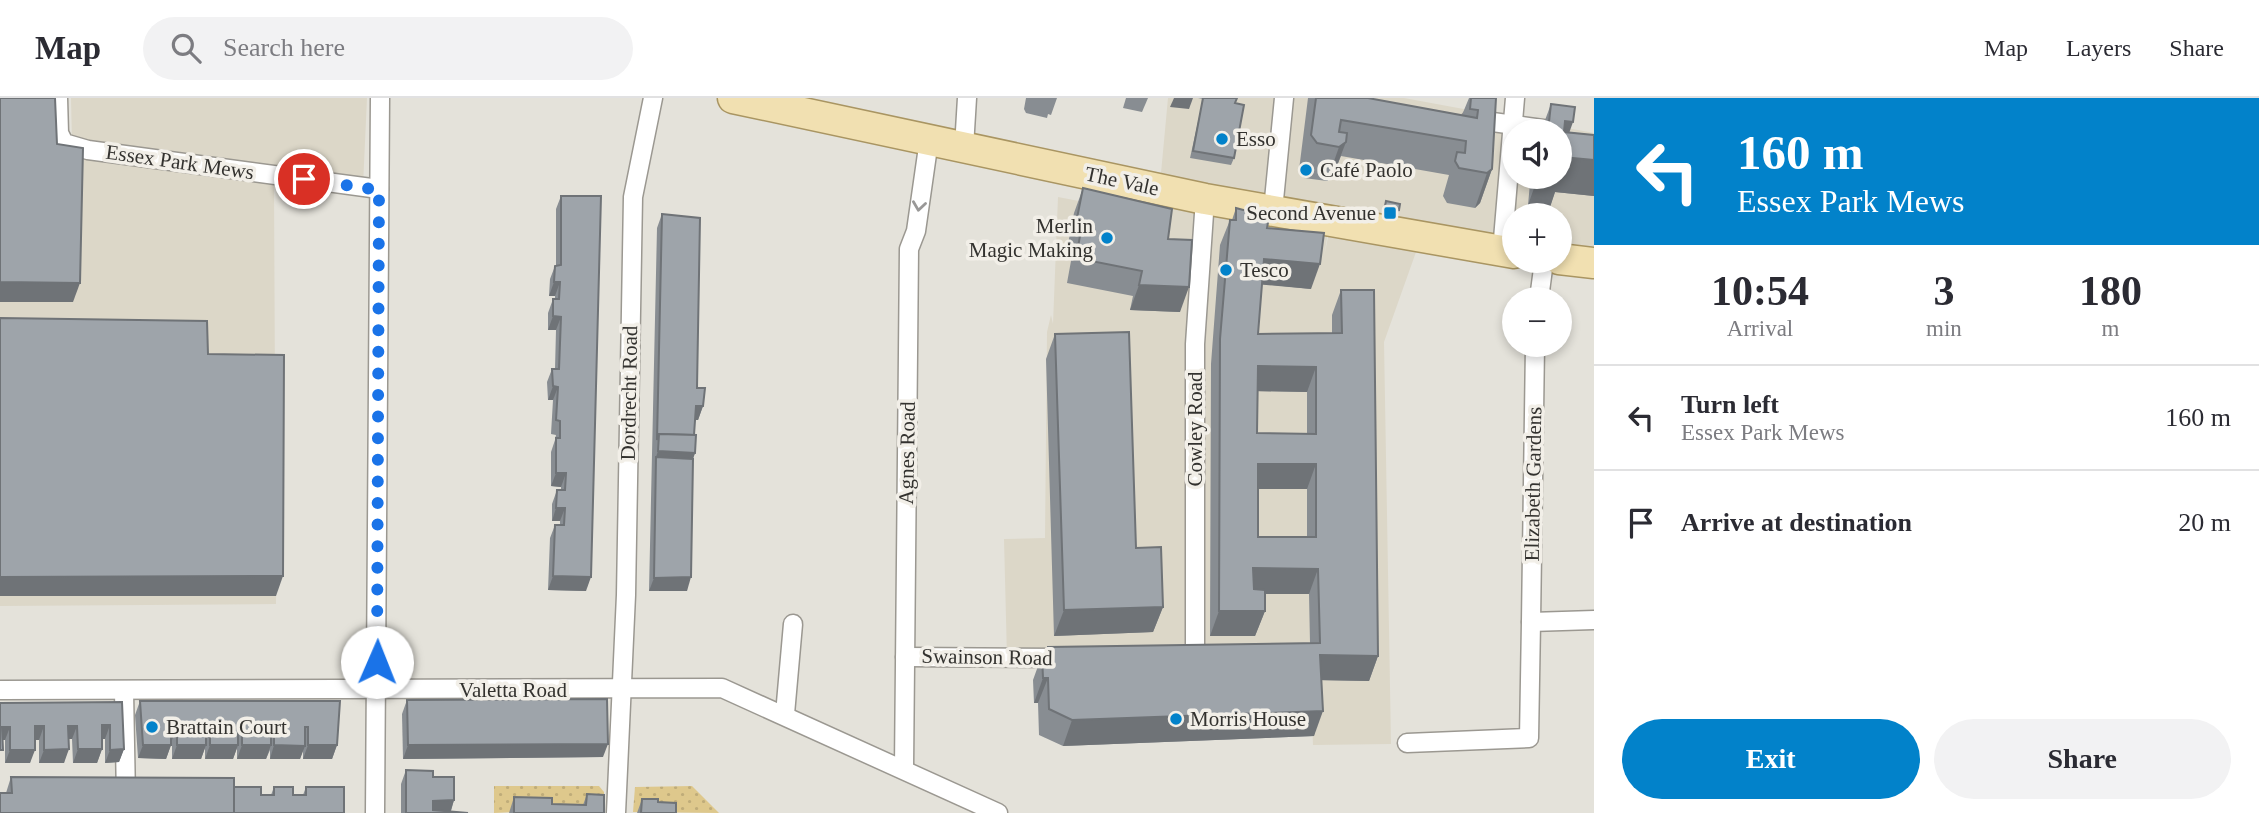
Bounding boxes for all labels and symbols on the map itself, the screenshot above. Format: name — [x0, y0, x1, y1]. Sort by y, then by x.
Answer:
place label: Esso — [1236, 127, 1276, 151]
marker: Esso — [1214, 131, 1230, 147]
street label: Essex Park Mews — [104, 140, 256, 184]
pin — [274, 149, 334, 209]
place label: Café Paolo — [1320, 158, 1413, 182]
street label: The Vale — [1083, 161, 1161, 201]
marker: Café Paolo — [1298, 162, 1314, 178]
one-way arrow — [912, 200, 927, 212]
place label: Second Avenue — [1246, 201, 1376, 225]
marker: Second Avenue — [1382, 205, 1398, 221]
place label: Merlin Magic Making — [969, 214, 1093, 262]
marker: Merlin Magic Making — [1099, 230, 1115, 246]
place label: Tesco — [1240, 258, 1289, 282]
marker: Tesco — [1218, 262, 1234, 278]
street label: Dordrecht Road — [616, 325, 642, 461]
street label: Cowley Road — [1183, 371, 1207, 486]
street label: Agnes Road — [894, 401, 920, 505]
street label: Elizabeth Gardens — [1520, 407, 1546, 561]
position arrow — [340, 625, 414, 699]
street label: Swainson Road — [921, 644, 1053, 670]
street label: Valetta Road — [459, 678, 567, 702]
place label: Morris House — [1190, 707, 1306, 731]
marker: Morris House — [1168, 711, 1184, 727]
place label: Brattain Court — [166, 715, 287, 739]
marker: Brattain Court — [144, 719, 160, 735]

